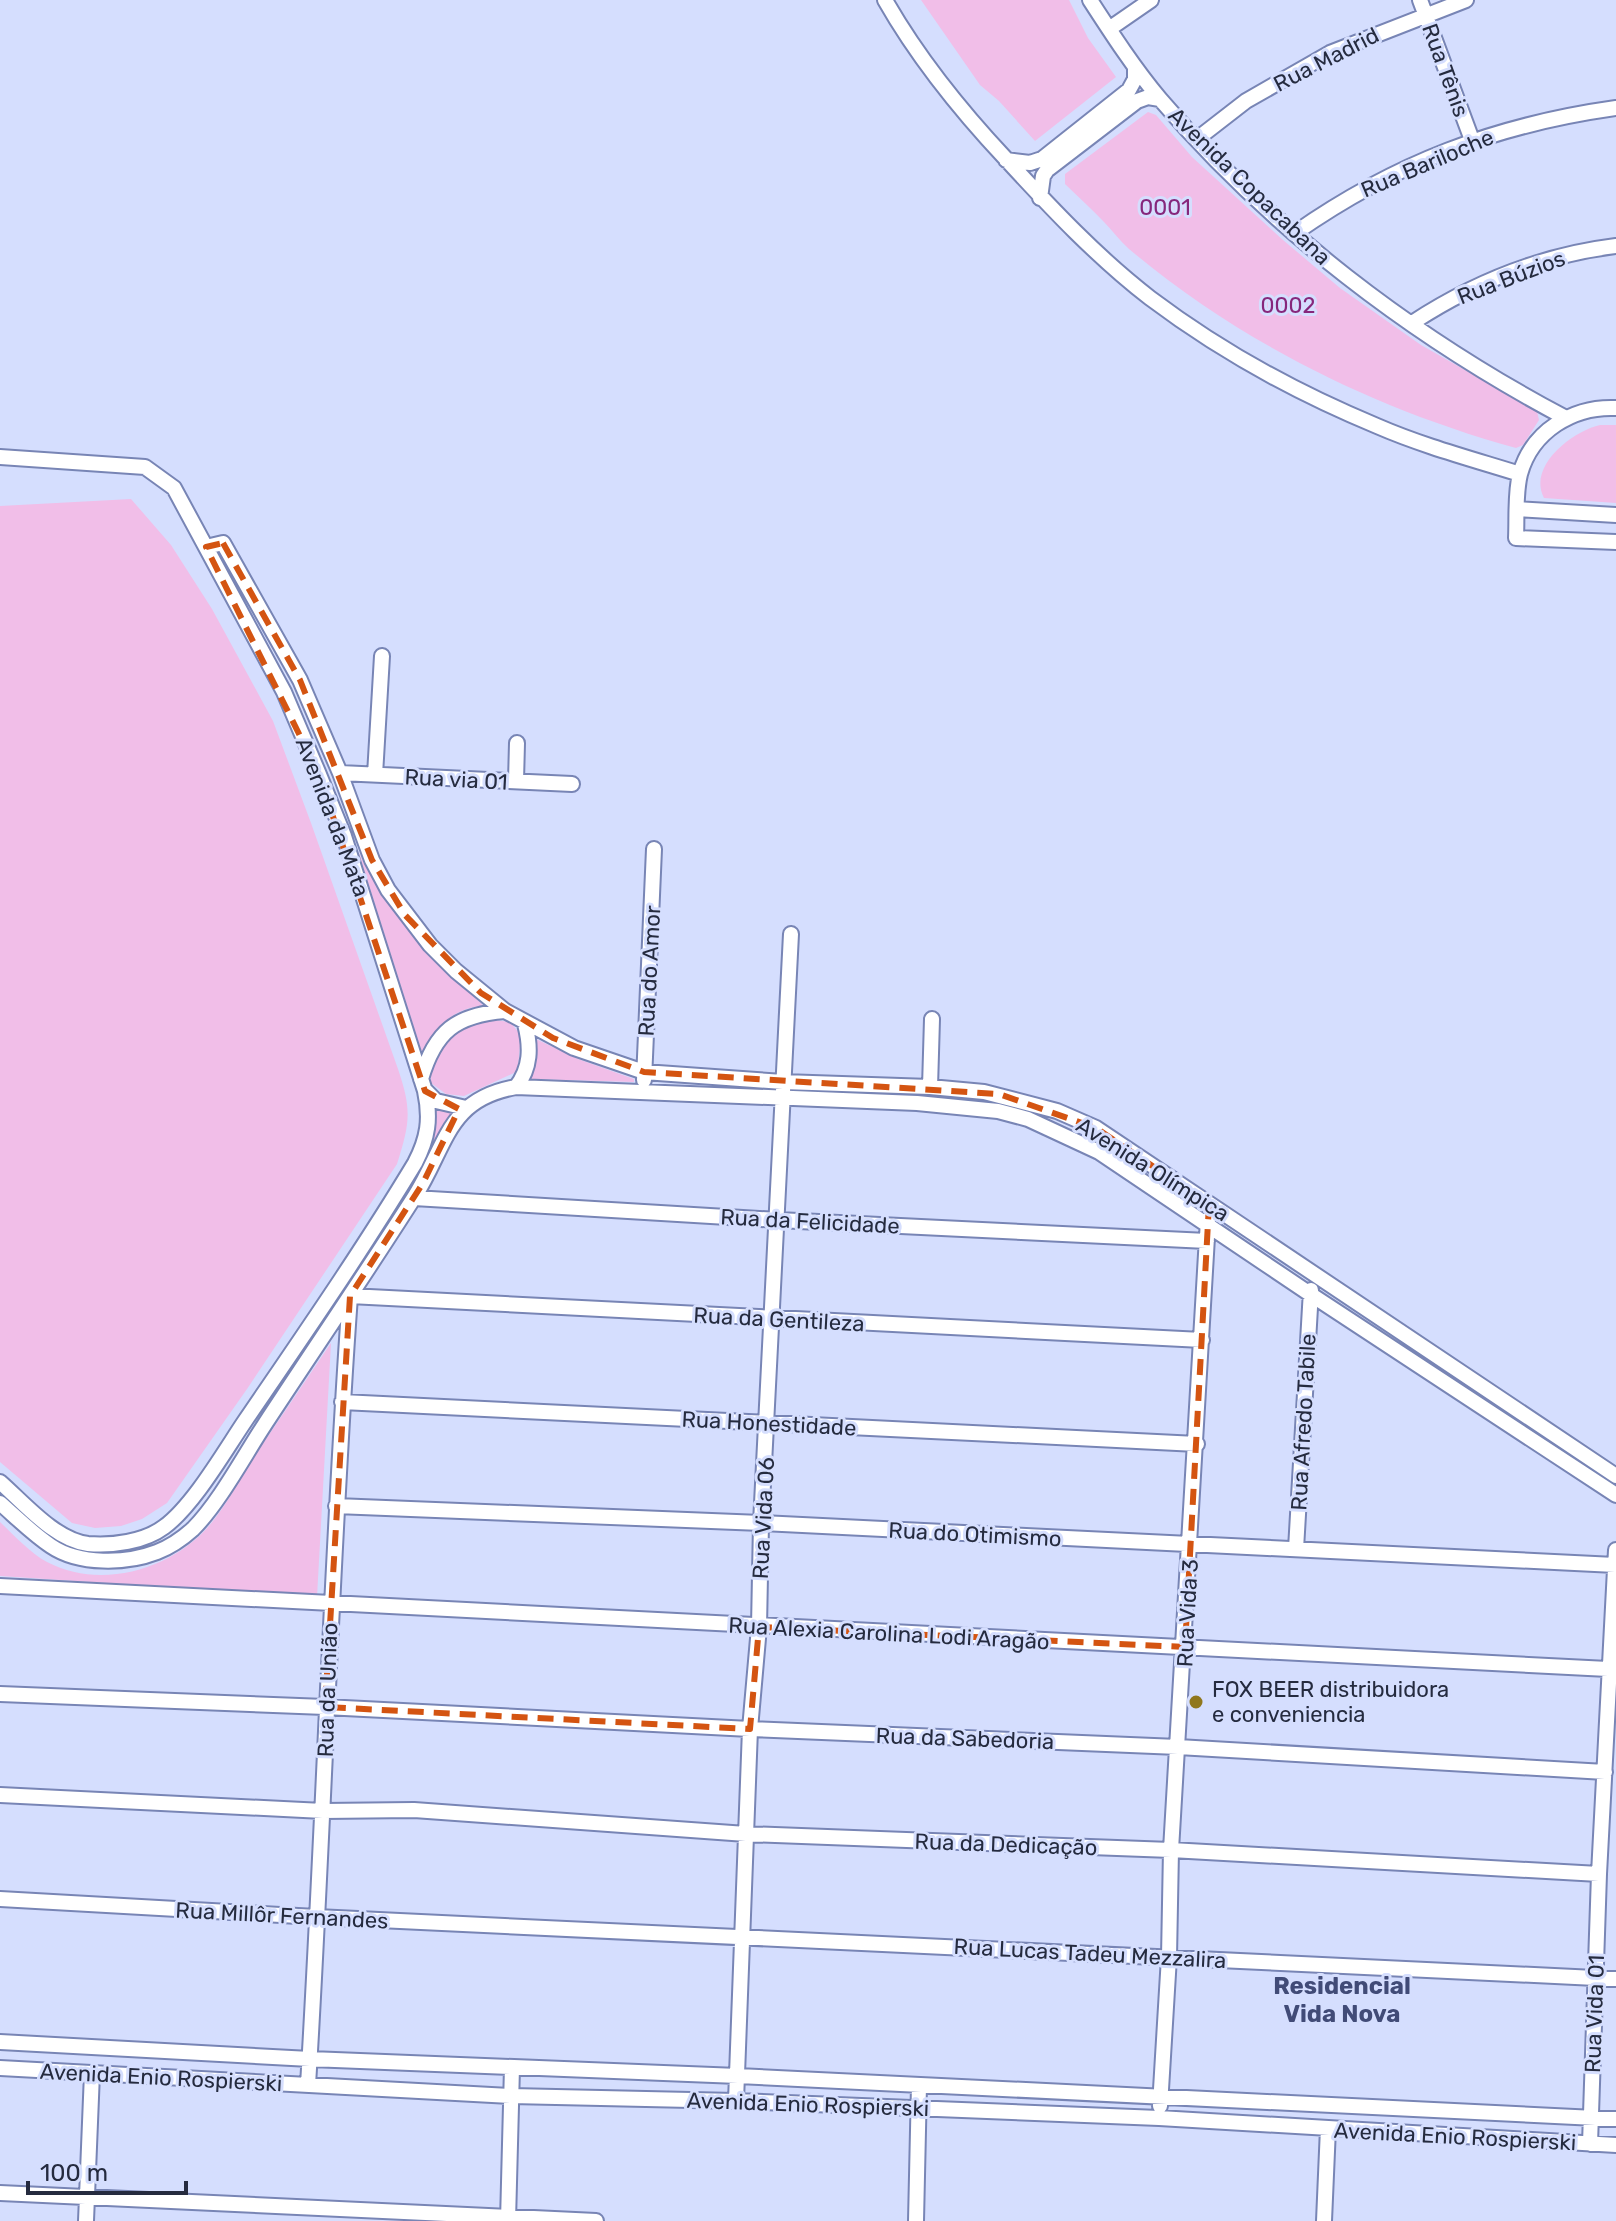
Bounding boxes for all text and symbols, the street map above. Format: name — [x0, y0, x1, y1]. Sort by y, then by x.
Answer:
street label: Rua Tênis — [1416, 20, 1475, 121]
street label: Rua Madrid — [1269, 21, 1383, 98]
street label: Avenida Copacabana — [1163, 102, 1336, 271]
street label: Rua Bariloche — [1357, 123, 1498, 204]
park label: 0001 — [1139, 194, 1191, 221]
street label: Rua Búzios — [1453, 245, 1569, 310]
park label: 0002 — [1261, 292, 1315, 319]
street label: Avenida da Mata — [290, 734, 375, 901]
street label: Rua via 01 — [404, 763, 508, 796]
street label: Rua do Amor — [633, 904, 666, 1037]
street label: Avenida Olímpica — [1071, 1112, 1234, 1227]
street label: Rua da Felicidade — [720, 1203, 900, 1240]
street label: Rua da Gentileza — [693, 1302, 865, 1337]
street label: Rua Afredo Tabile — [1285, 1333, 1322, 1511]
street label: Rua Honestidade — [681, 1405, 857, 1442]
street label: Rua Vida 06 — [747, 1456, 780, 1580]
street label: Rua do Otimismo — [888, 1516, 1062, 1553]
street label: Rua Vida 3 — [1171, 1558, 1204, 1668]
street label: Rua Alexia Carolina Lodi Aragão — [728, 1612, 1050, 1655]
street label: Rua da União — [312, 1622, 343, 1758]
place label: FOX BEER distribuidora e conveniencia — [1212, 1676, 1449, 1728]
marker: FOX BEER distribuidora e conveniencia — [1187, 1693, 1205, 1711]
street label: Rua da Sabedoria — [875, 1722, 1055, 1755]
street label: Rua da Dedicação — [914, 1828, 1098, 1861]
street label: Rua Millôr Fernandes — [175, 1896, 389, 1935]
street label: Rua Lucas Tadeu Mezzalira — [953, 1933, 1227, 1974]
street label: Rua Vida 01 — [1579, 1954, 1610, 2074]
district label: Residencial Vida Nova — [1273, 1972, 1411, 2028]
street label: Avenida Enio Rospierski — [39, 2058, 283, 2097]
street label: Avenida Enio Rospierski — [686, 2087, 930, 2122]
street label: Avenida Enio Rospierski — [1333, 2117, 1577, 2156]
scale bar — [28, 2145, 186, 2195]
text: 100 m — [40, 2159, 108, 2187]

